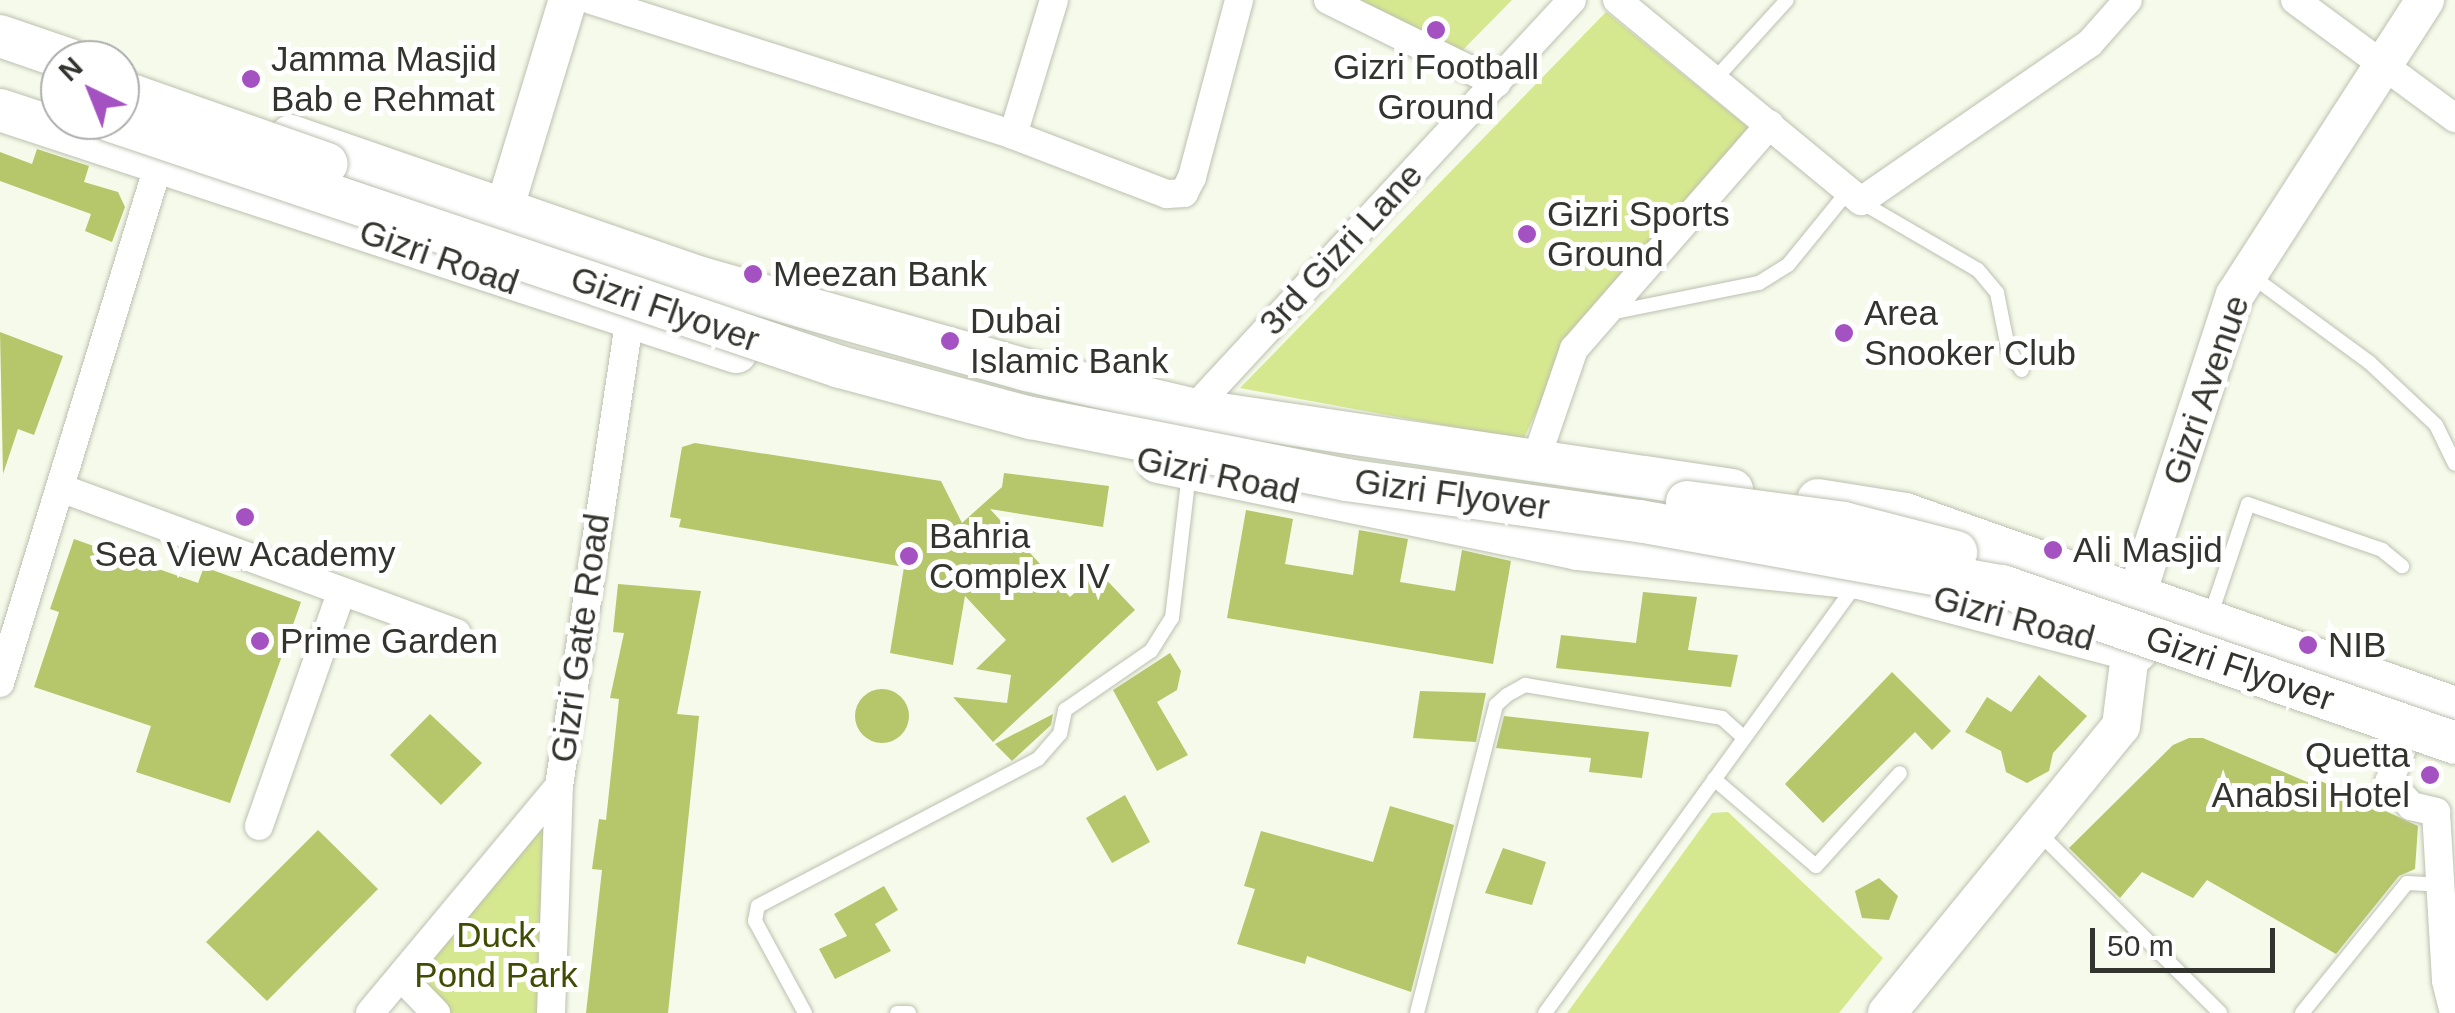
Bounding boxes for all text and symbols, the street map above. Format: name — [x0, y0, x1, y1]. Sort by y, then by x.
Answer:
marker: Gizri Football Ground — [1425, 19, 1447, 41]
place label: Jamma Masjid Bab e Rehmat — [271, 38, 497, 120]
north arrow — [40, 40, 140, 140]
place label: Gizri Football Ground — [1333, 46, 1539, 128]
text: N — [53, 51, 89, 87]
marker: Jamma Masjid Bab e Rehmat — [240, 68, 262, 90]
street label: 3rd Gizri Lane — [1251, 154, 1431, 344]
place label: Gizri Sports Ground — [1547, 193, 1730, 275]
street label: Gizri Road — [354, 210, 524, 304]
marker: Gizri Sports Ground — [1516, 223, 1538, 245]
place label: Meezan Bank — [773, 253, 987, 295]
street label: Gizri Flyover — [565, 257, 765, 361]
marker: Meezan Bank — [742, 263, 764, 285]
street label: Gizri Avenue — [2154, 289, 2258, 491]
place label: Area Snooker Club — [1864, 292, 2076, 374]
place label: Dubai Islamic Bank — [970, 300, 1168, 382]
marker: Area Snooker Club — [1833, 322, 1855, 344]
marker: Dubai Islamic Bank — [939, 330, 961, 352]
street label: Gizri Road — [1133, 437, 1303, 513]
street label: Gizri Flyover — [1352, 460, 1552, 528]
marker: Sea View Academy — [234, 506, 256, 528]
street label: Gizri Gate Road — [542, 511, 618, 765]
place label: Bahria Complex IV — [929, 515, 1110, 597]
place label: Ali Masjid — [2073, 529, 2223, 571]
place label: Sea View Academy — [94, 533, 396, 575]
marker: Ali Masjid — [2042, 539, 2064, 561]
marker: Bahria Complex IV — [898, 545, 920, 567]
street label: Gizri Road — [1929, 576, 2099, 660]
street label: Gizri Flyover — [2140, 616, 2340, 720]
place label: Prime Garden — [280, 620, 498, 662]
place label: NIB — [2328, 624, 2386, 666]
marker: Prime Garden — [249, 630, 271, 652]
marker: NIB — [2297, 634, 2319, 656]
place label: Quetta Anabsi Hotel — [2212, 734, 2410, 816]
marker: Quetta Anabsi Hotel — [2419, 764, 2441, 786]
scale bar — [2095, 908, 2280, 970]
park label: Duck Pond Park — [414, 914, 578, 996]
text: 50 m — [2107, 929, 2174, 962]

